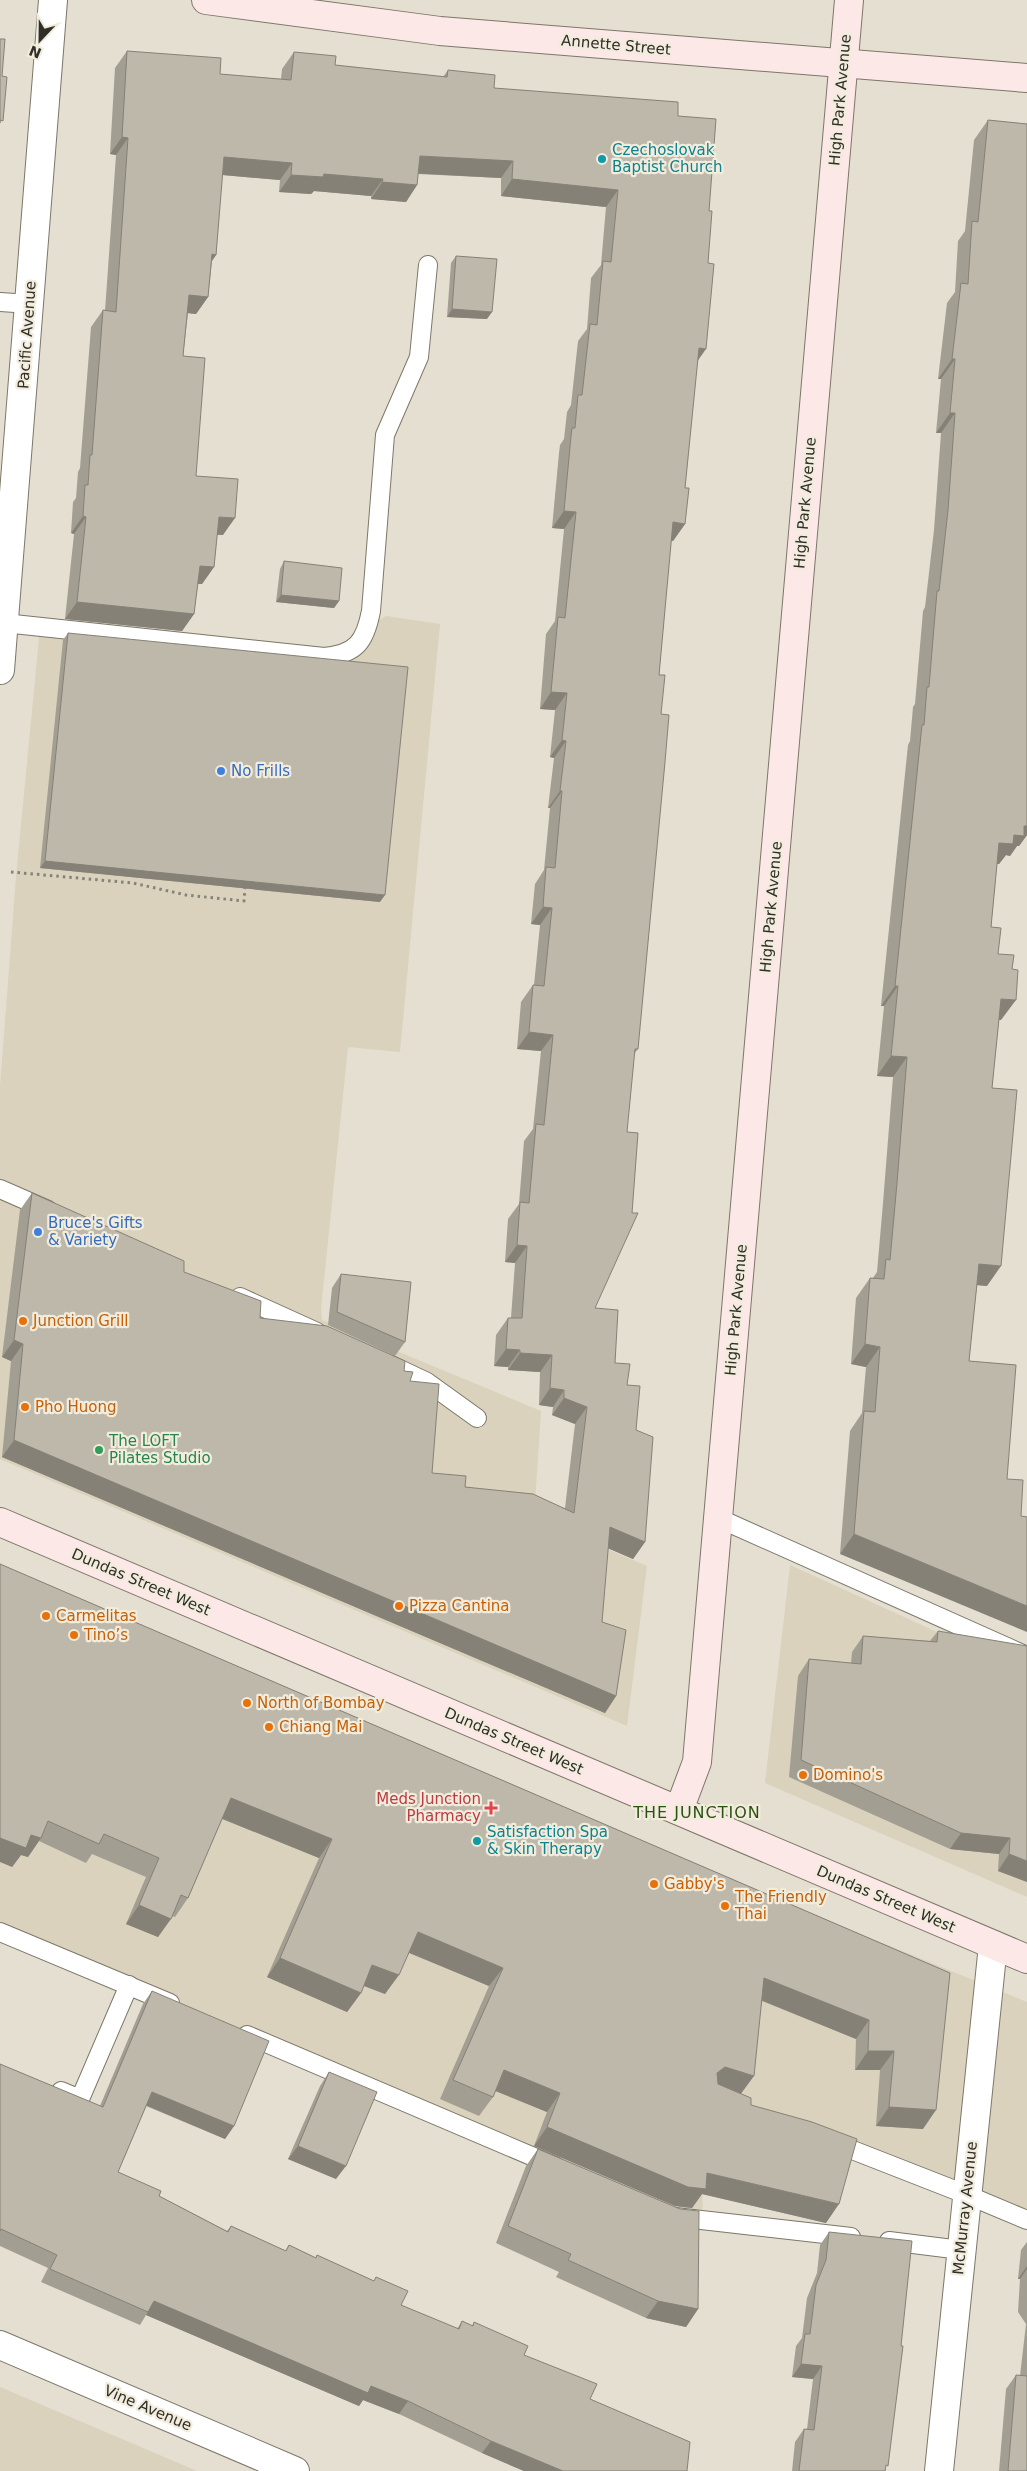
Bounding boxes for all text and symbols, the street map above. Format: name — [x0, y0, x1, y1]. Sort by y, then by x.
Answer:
north arrow — [15, 15, 65, 65]
street label: Annette Street — [561, 31, 672, 59]
street label: High Park Avenue — [825, 33, 855, 167]
text: N — [27, 42, 44, 62]
place label: Czechoslovak Baptist Church — [612, 141, 723, 176]
marker: Czechoslovak Baptist Church — [596, 153, 608, 165]
street label: Pacific Avenue — [14, 280, 40, 390]
street label: High Park Avenue — [790, 436, 820, 570]
place label: No Frills — [231, 762, 290, 780]
marker: No Frills — [215, 765, 227, 777]
street label: High Park Avenue — [756, 840, 786, 974]
place label: Bruce's Gifts & Variety — [48, 1214, 143, 1249]
marker: Bruce's Gifts & Variety — [32, 1226, 44, 1238]
street label: High Park Avenue — [721, 1243, 751, 1377]
place label: Junction Grill — [32, 1312, 128, 1330]
marker: Junction Grill — [17, 1315, 29, 1327]
place label: Pho Huong — [35, 1398, 117, 1416]
marker: Pho Huong — [19, 1401, 31, 1413]
place label: The LOFT Pilates Studio — [108, 1432, 211, 1467]
marker: The LOFT Pilates Studio — [93, 1444, 105, 1456]
street label: Dundas Street West — [69, 1545, 213, 1619]
place label: Pizza Cantina — [409, 1597, 510, 1615]
marker: Pizza Cantina — [393, 1600, 405, 1612]
place label: Carmelitas — [56, 1607, 137, 1625]
marker: Carmelitas — [40, 1610, 52, 1622]
place label: Tino’s — [83, 1626, 128, 1644]
marker: Tino’s — [68, 1629, 80, 1641]
place label: North of Bombay — [257, 1694, 385, 1712]
marker: North of Bombay — [241, 1697, 253, 1709]
street label: Dundas Street West — [442, 1704, 586, 1778]
place label: Chiang Mai — [279, 1718, 362, 1736]
marker: Chiang Mai — [263, 1721, 275, 1733]
place label: Domino's — [813, 1766, 883, 1784]
marker: Domino's — [797, 1769, 809, 1781]
place label: Meds Junction Pharmacy — [376, 1790, 481, 1825]
marker: Meds Junction Pharmacy — [485, 1802, 497, 1814]
district label: THE JUNCTION — [632, 1803, 761, 1822]
place label: Satisfaction Spa & Skin Therapy — [487, 1823, 608, 1858]
marker: Satisfaction Spa & Skin Therapy — [471, 1835, 483, 1847]
street label: Dundas Street West — [814, 1862, 958, 1936]
place label: Gabby's — [664, 1875, 725, 1893]
marker: Gabby's — [648, 1878, 660, 1890]
place label: The Friendly Thai — [734, 1888, 827, 1923]
marker: The Friendly Thai — [719, 1900, 731, 1912]
street label: McMurray Avenue — [949, 2140, 981, 2276]
street label: Vine Avenue — [102, 2381, 194, 2435]

